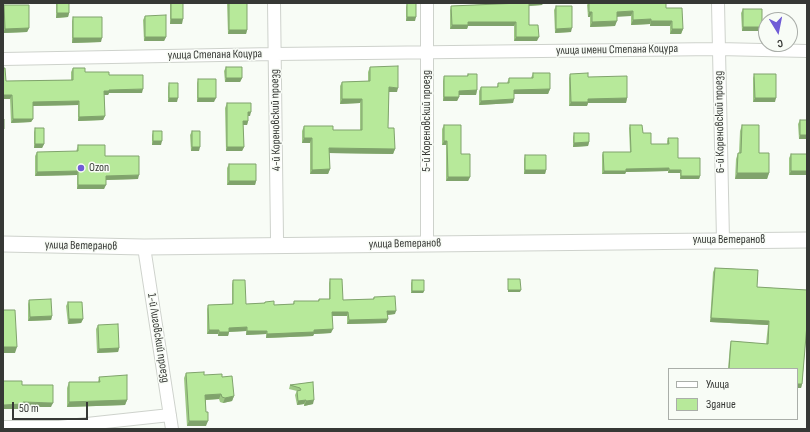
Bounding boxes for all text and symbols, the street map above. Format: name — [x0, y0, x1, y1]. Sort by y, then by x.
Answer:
north arrow — [758, 12, 798, 52]
text: С — [776, 36, 784, 50]
street label: улица имени Степана Коцура — [556, 42, 678, 58]
street label: улица Степана Коцура — [168, 47, 262, 63]
street label: 4-й Кореновский проезд — [268, 69, 284, 171]
street label: 5-й Кореновский проезд — [420, 70, 434, 172]
street label: 6-й Кореновский проезд — [712, 71, 728, 173]
place label: Ozon — [89, 161, 109, 175]
marker: Ozon — [76, 163, 86, 173]
street label: улица Ветеранов — [693, 233, 765, 247]
street label: улица Ветеранов — [369, 236, 441, 252]
street label: улица Ветеранов — [45, 238, 117, 254]
street label: 1-й Лиговский проезд — [144, 292, 172, 384]
legend — [668, 368, 798, 420]
text: Улица — [706, 377, 729, 392]
scale bar — [14, 394, 90, 420]
text: Здание — [706, 397, 736, 412]
text: 50 m — [19, 401, 39, 416]

